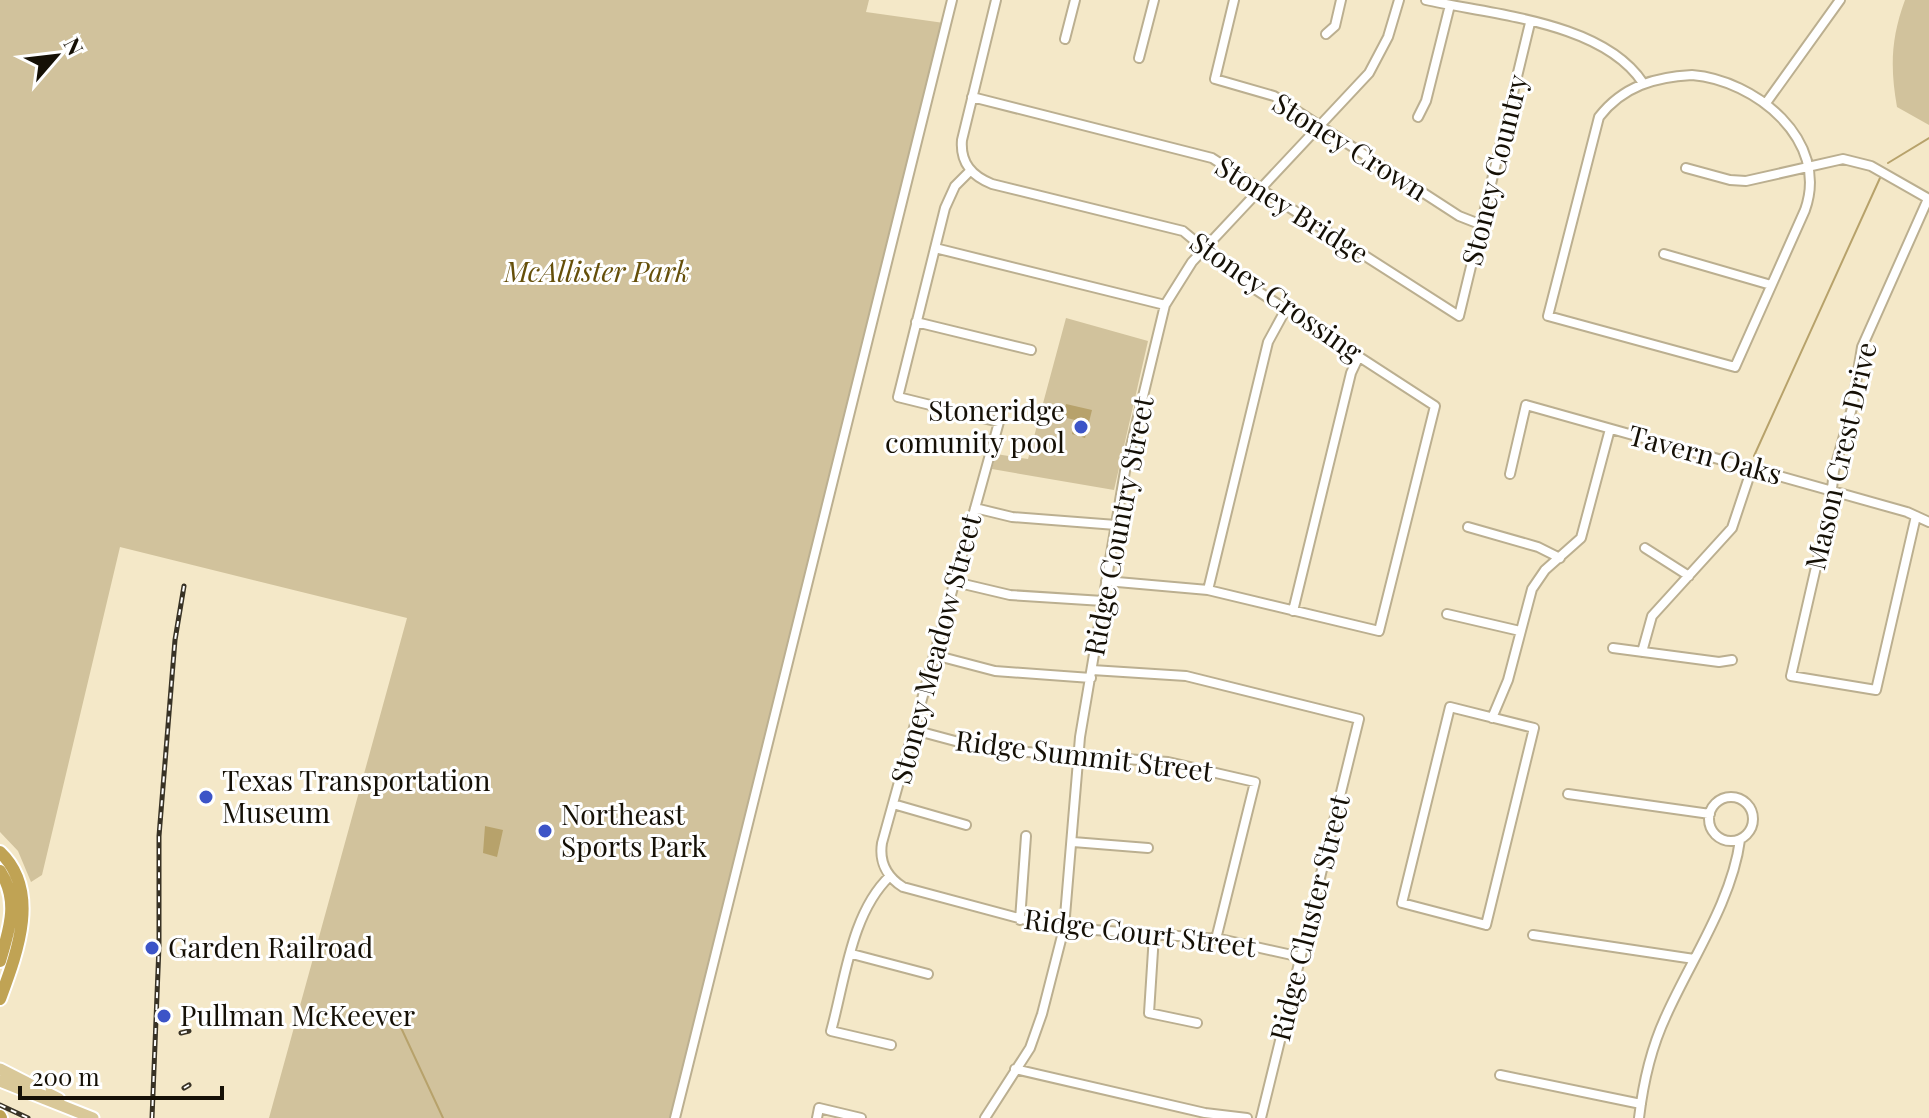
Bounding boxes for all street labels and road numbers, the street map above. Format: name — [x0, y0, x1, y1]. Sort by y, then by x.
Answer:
street label: Stoney Country — [1452, 70, 1535, 269]
street label: Stoney Crown — [1266, 83, 1435, 208]
street label: Stoney Bridge — [1209, 147, 1376, 271]
street label: Stoney Crossing — [1183, 223, 1371, 369]
street label: Mason Crest Drive — [1795, 338, 1884, 573]
street label: Ridge Country Street — [1074, 392, 1161, 659]
street label: Tavern Oaks — [1625, 415, 1786, 492]
street label: Stoney Meadow Street — [881, 509, 989, 788]
street label: Ridge Summit Street — [953, 720, 1216, 789]
street label: Ridge Cluster Street — [1260, 790, 1357, 1045]
street label: Ridge Court Street — [1022, 899, 1259, 964]

